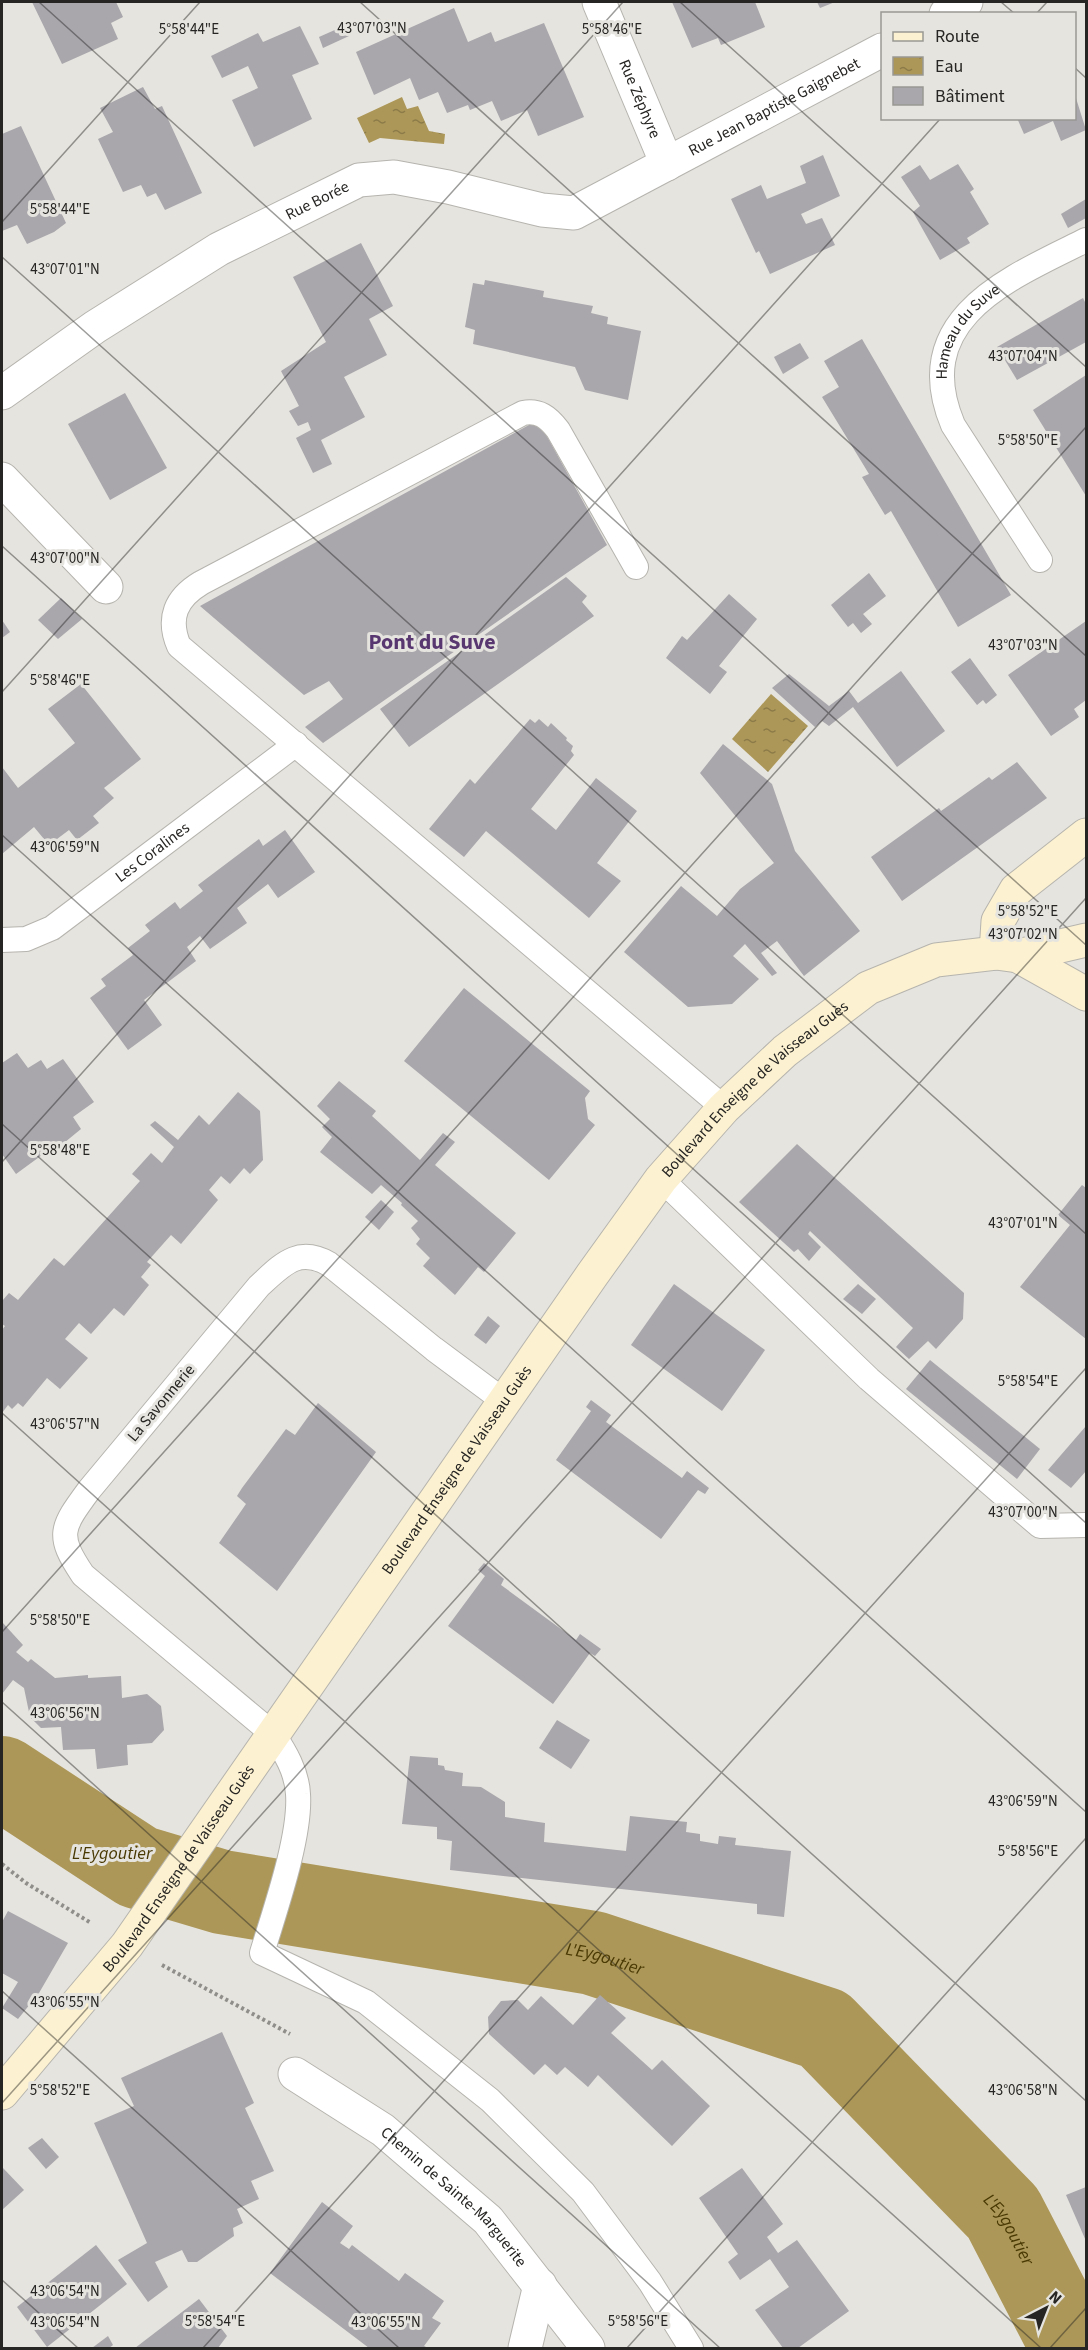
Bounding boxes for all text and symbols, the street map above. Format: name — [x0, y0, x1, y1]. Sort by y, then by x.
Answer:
legend — [881, 12, 1076, 120]
text: 43°07'03"N — [337, 18, 407, 39]
text: 5°58'44"E — [159, 19, 219, 40]
text: 5°58'46"E — [582, 19, 642, 40]
text: Route — [935, 24, 979, 49]
street label: Rue Jean Baptiste Gaignebet — [684, 52, 864, 162]
text: Eau — [935, 54, 963, 79]
street label: Rue Zéphyre — [613, 56, 666, 142]
text: Bâtiment — [935, 84, 1005, 109]
street label: Rue Borée — [282, 176, 353, 226]
text: 5°58'44"E — [30, 199, 90, 220]
text: 43°07'01"N — [30, 259, 100, 280]
street label: Hameau du Suve — [931, 278, 1004, 380]
text: 43°07'04"N — [988, 346, 1058, 367]
text: 5°58'50"E — [998, 430, 1058, 451]
text: 43°07'00"N — [30, 548, 100, 569]
district label: Pont du Suve — [368, 626, 496, 658]
text: 43°07'03"N — [988, 635, 1058, 656]
text: 5°58'46"E — [30, 670, 90, 691]
street label: Les Coralines — [111, 817, 194, 888]
text: 43°06'59"N — [30, 837, 100, 858]
text: 5°58'52"E — [998, 901, 1058, 922]
text: 43°07'02"N — [988, 924, 1058, 945]
street label: Boulevard Enseigne de Vaisseau Guès — [656, 996, 853, 1182]
text: 5°58'48"E — [30, 1140, 90, 1161]
text: 43°07'01"N — [988, 1213, 1058, 1234]
street label: La Savonnerie — [122, 1360, 200, 1446]
street label: Boulevard Enseigne de Vaisseau Guès — [376, 1361, 537, 1579]
text: 5°58'54"E — [998, 1371, 1058, 1392]
text: 43°06'57"N — [30, 1414, 100, 1435]
text: 43°07'00"N — [988, 1502, 1058, 1523]
text: 5°58'50"E — [30, 1610, 90, 1631]
text: 43°06'56"N — [30, 1703, 100, 1724]
street label: Boulevard Enseigne de Vaisseau Guès — [98, 1760, 260, 1977]
text: 43°06'59"N — [988, 1791, 1058, 1812]
water label: L'Eygoutier — [72, 1841, 153, 1866]
text: 5°58'56"E — [998, 1841, 1058, 1862]
water label: L'Eygoutier — [564, 1936, 648, 1982]
text: 43°06'55"N — [30, 1992, 100, 2013]
text: 5°58'52"E — [30, 2080, 90, 2101]
text: 43°06'58"N — [988, 2080, 1058, 2101]
street label: Chemin de Sainte-Marguerite — [376, 2122, 532, 2272]
water label: L'Eygoutier — [978, 2188, 1041, 2270]
north arrow — [1016, 2278, 1076, 2338]
text: 43°06'54"N — [30, 2281, 100, 2302]
text: N — [1044, 2286, 1067, 2309]
text: 5°58'54"E — [185, 2311, 245, 2332]
text: 5°58'56"E — [608, 2311, 668, 2332]
text: 43°06'54"N — [30, 2312, 100, 2333]
text: 43°06'55"N — [351, 2312, 421, 2333]

